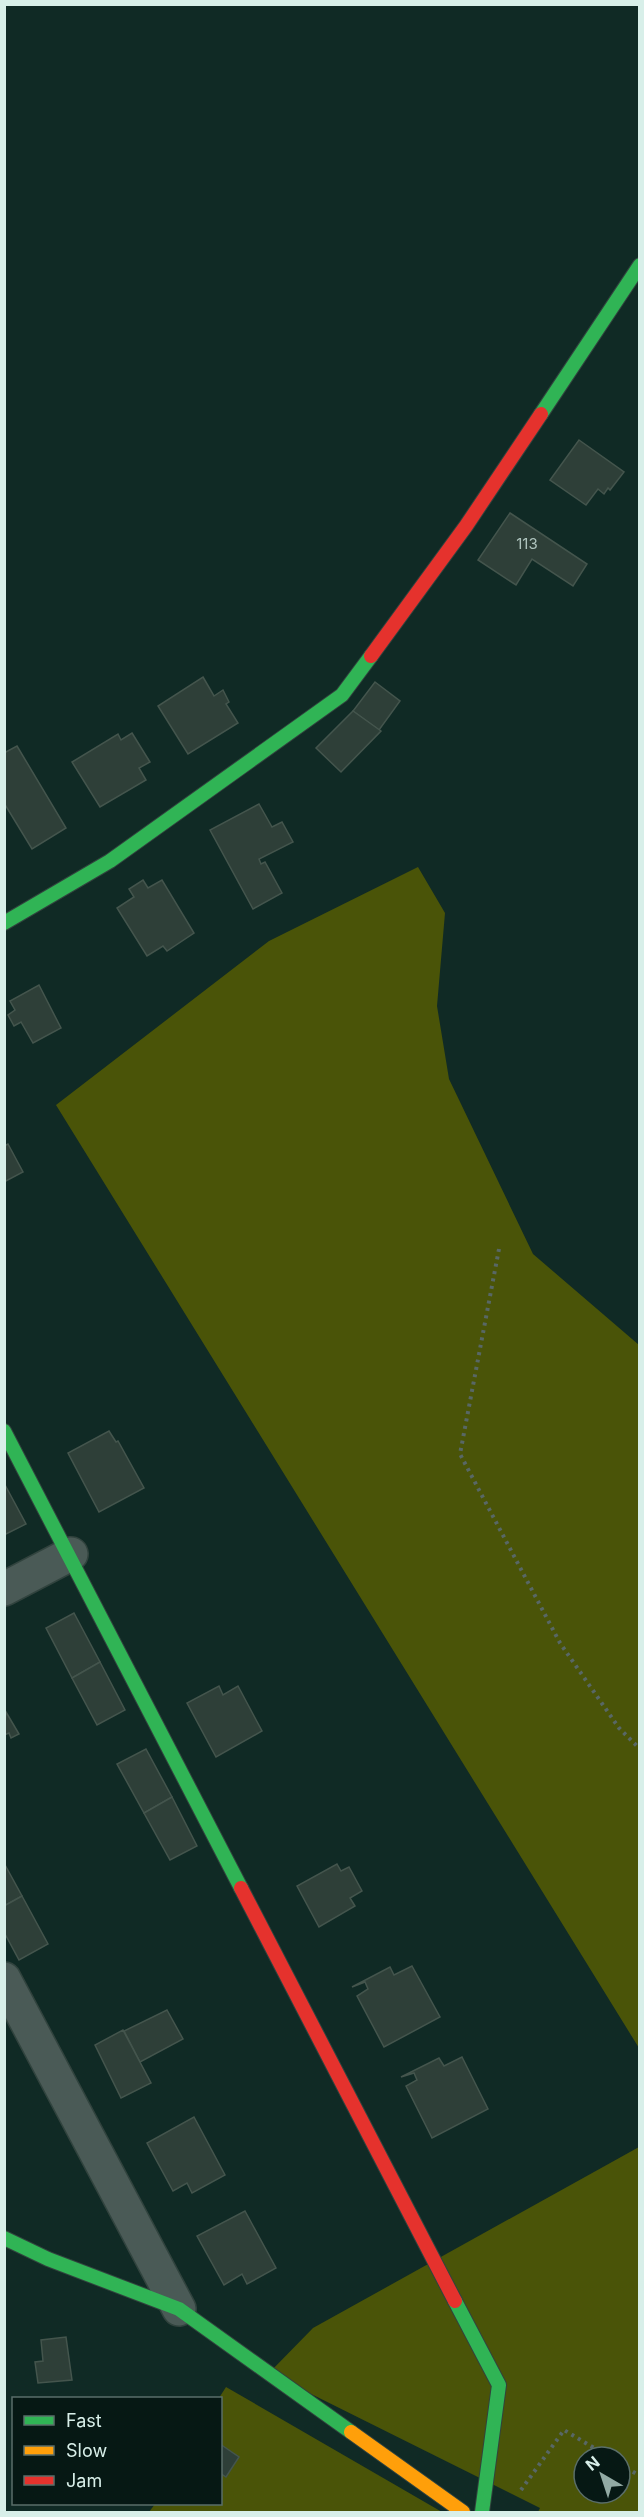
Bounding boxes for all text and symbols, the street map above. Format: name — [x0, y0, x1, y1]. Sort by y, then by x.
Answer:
house number: 113 — [516, 534, 538, 553]
legend — [12, 2397, 222, 2505]
text: Fast — [66, 2410, 102, 2431]
text: Slow — [66, 2440, 107, 2461]
north arrow — [572, 2445, 632, 2505]
text: N — [582, 2452, 604, 2475]
text: Jam — [66, 2470, 102, 2491]

